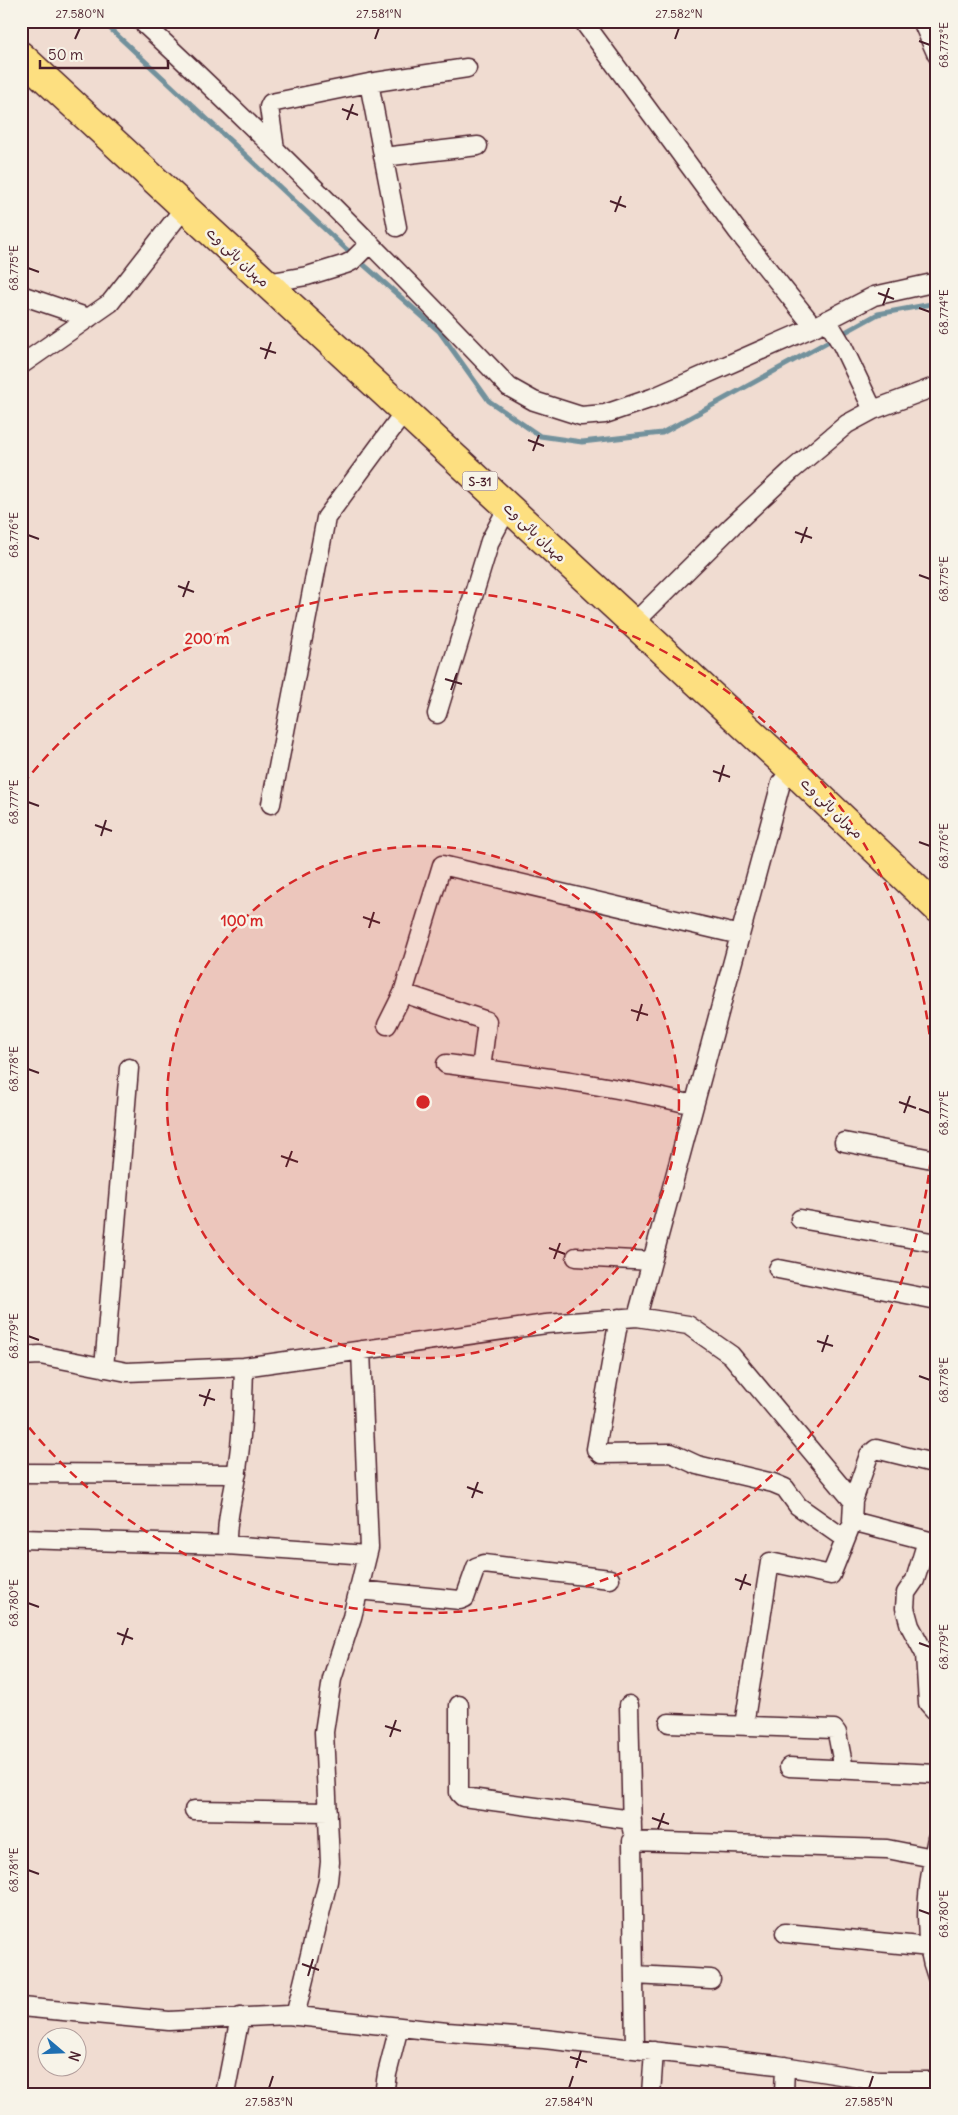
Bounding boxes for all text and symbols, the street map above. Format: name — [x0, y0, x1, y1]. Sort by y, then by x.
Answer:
text: 27.580°N — [56, 6, 104, 21]
text: 27.581°N — [356, 6, 402, 21]
text: 27.582°N — [655, 6, 703, 21]
text: 68.773°E — [936, 22, 951, 68]
scale bar — [40, 38, 168, 70]
text: 50 m — [48, 45, 83, 64]
street label: مہران ہائی وے — [201, 223, 273, 292]
text: 68.775°E — [6, 245, 21, 291]
text: 68.774°E — [936, 289, 951, 335]
road number: S-31 — [462, 472, 498, 491]
street label: مہران ہائی وے — [498, 498, 570, 567]
text: 68.776°E — [6, 512, 21, 558]
text: 68.775°E — [936, 556, 951, 602]
text: 200 m — [185, 629, 229, 648]
street label: مہران ہائی وے — [796, 774, 867, 844]
text: 68.777°E — [6, 779, 21, 825]
text: 68.776°E — [936, 823, 951, 869]
text: 100 m — [221, 911, 263, 930]
text: 68.778°E — [6, 1046, 21, 1092]
text: 68.777°E — [936, 1090, 951, 1136]
centre of rings — [414, 1093, 432, 1111]
text: 68.779°E — [6, 1313, 21, 1359]
text: 68.778°E — [936, 1357, 951, 1403]
text: 68.780°E — [6, 1579, 21, 1627]
text: 68.779°E — [936, 1624, 951, 1670]
text: 68.781°E — [6, 1848, 21, 1892]
text: 68.780°E — [936, 1890, 951, 1938]
north arrow — [38, 2028, 88, 2078]
text: N — [64, 2049, 84, 2064]
text: 27.583°N — [245, 2094, 293, 2109]
text: 27.584°N — [545, 2094, 593, 2109]
text: 27.585°N — [845, 2094, 893, 2109]

